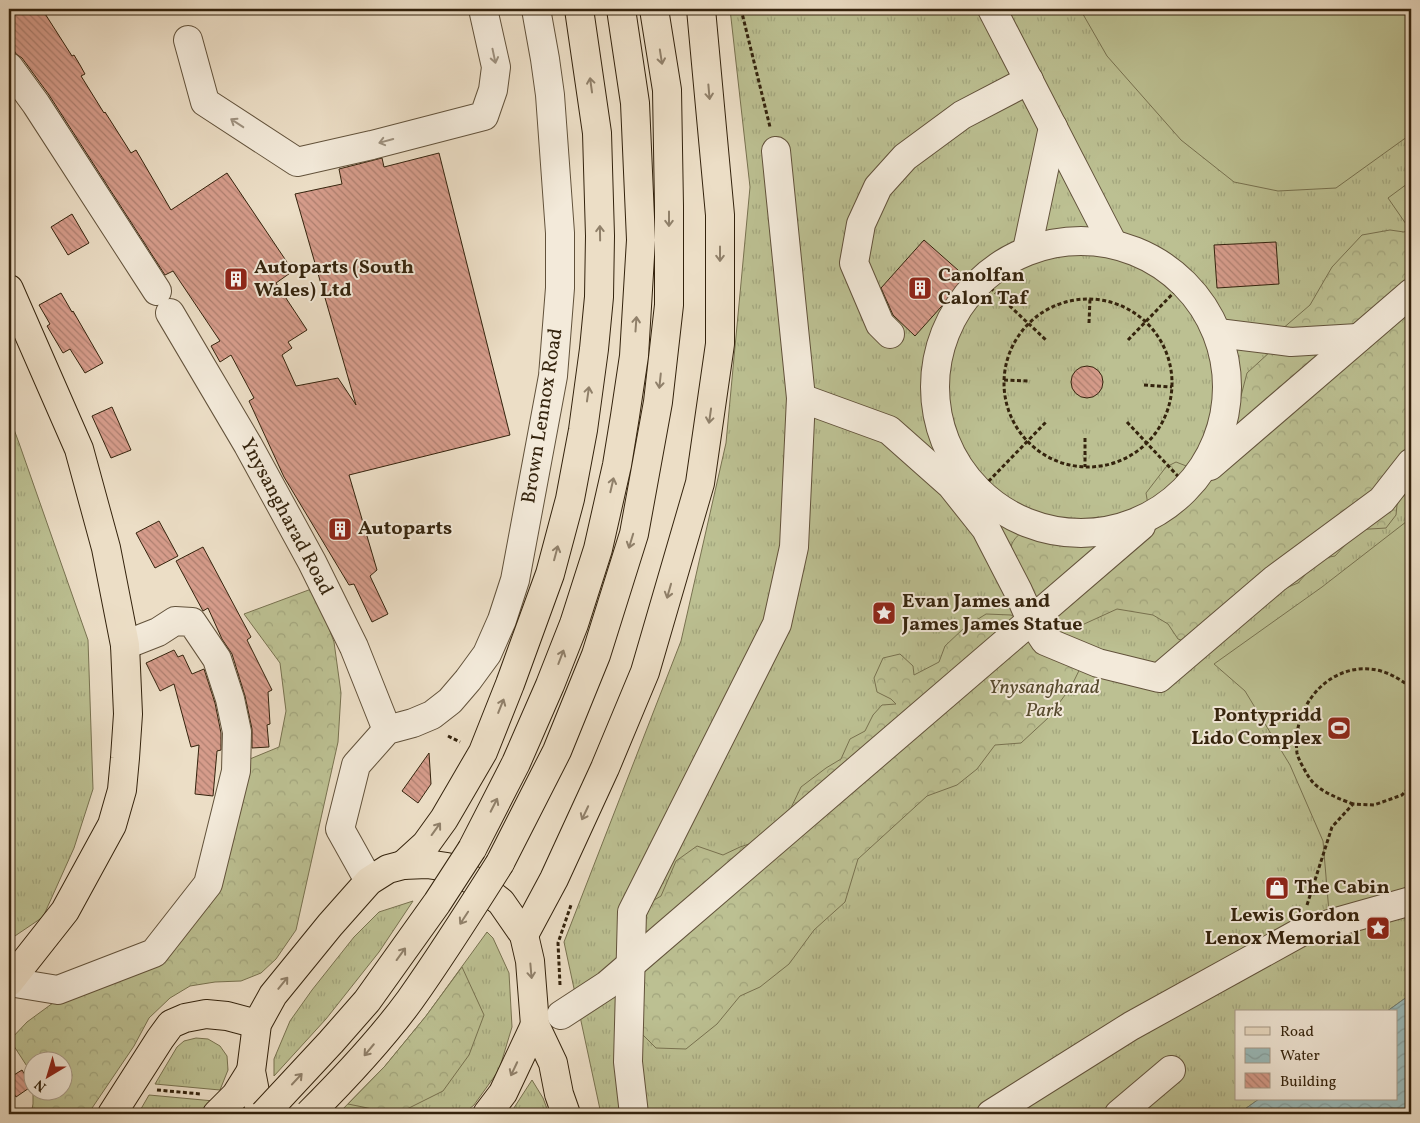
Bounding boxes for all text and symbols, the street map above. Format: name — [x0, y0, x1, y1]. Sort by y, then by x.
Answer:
one-way arrow — [489, 48, 499, 64]
one-way arrow — [657, 49, 667, 65]
one-way arrow — [585, 77, 595, 93]
one-way arrow — [704, 84, 714, 100]
one-way arrow — [231, 118, 245, 128]
one-way arrow — [379, 137, 395, 147]
one-way arrow — [664, 210, 674, 227]
one-way arrow — [595, 225, 605, 241]
one-way arrow — [715, 246, 725, 262]
place label: Autoparts (South Wales) Ltd — [254, 254, 414, 305]
place label: Canolfan Calon Taf — [938, 262, 1029, 313]
building icon: Autoparts (South Wales) Ltd — [223, 266, 249, 292]
building icon: Canolfan Calon Taf — [907, 275, 933, 301]
one-way arrow — [631, 317, 640, 333]
street label: Brown Lennox Road — [515, 326, 571, 506]
one-way arrow — [655, 373, 665, 389]
one-way arrow — [583, 387, 593, 403]
one-way arrow — [704, 408, 714, 424]
street label: Ynysangharad Road — [233, 433, 339, 601]
one-way arrow — [608, 477, 617, 493]
place label: Autoparts — [358, 515, 452, 543]
building icon: Autoparts — [327, 516, 353, 542]
one-way arrow — [626, 532, 636, 548]
one-way arrow — [551, 546, 561, 562]
one-way arrow — [663, 582, 673, 598]
place label: Evan James and James James Statue — [901, 588, 1083, 639]
place icon: Evan James and James James Statue — [871, 600, 897, 626]
one-way arrow — [557, 650, 566, 665]
park label: Ynysangharad Park — [988, 674, 1100, 725]
one-way arrow — [497, 699, 506, 715]
place label: Pontypridd Lido Complex — [1191, 702, 1322, 753]
sports icon: Pontypridd Lido Complex — [1326, 715, 1352, 741]
one-way arrow — [490, 798, 499, 813]
one-way arrow — [579, 805, 589, 820]
one-way arrow — [431, 823, 442, 836]
place label: The Cabin — [1294, 874, 1390, 902]
shop icon: The Cabin — [1264, 875, 1290, 901]
place label: Lewis Gordon Lenox Memorial — [1205, 902, 1360, 953]
one-way arrow — [459, 911, 469, 925]
place icon: Lewis Gordon Lenox Memorial — [1365, 915, 1391, 941]
one-way arrow — [396, 947, 406, 961]
one-way arrow — [526, 963, 535, 979]
one-way arrow — [277, 976, 288, 989]
legend — [1235, 1010, 1398, 1100]
text: Road — [1280, 1022, 1314, 1043]
one-way arrow — [364, 1043, 375, 1056]
text: Water — [1280, 1046, 1320, 1067]
north arrow — [22, 1050, 72, 1100]
one-way arrow — [509, 1061, 518, 1076]
one-way arrow — [291, 1072, 303, 1085]
text: Building — [1280, 1072, 1337, 1093]
text: N — [31, 1074, 51, 1096]

